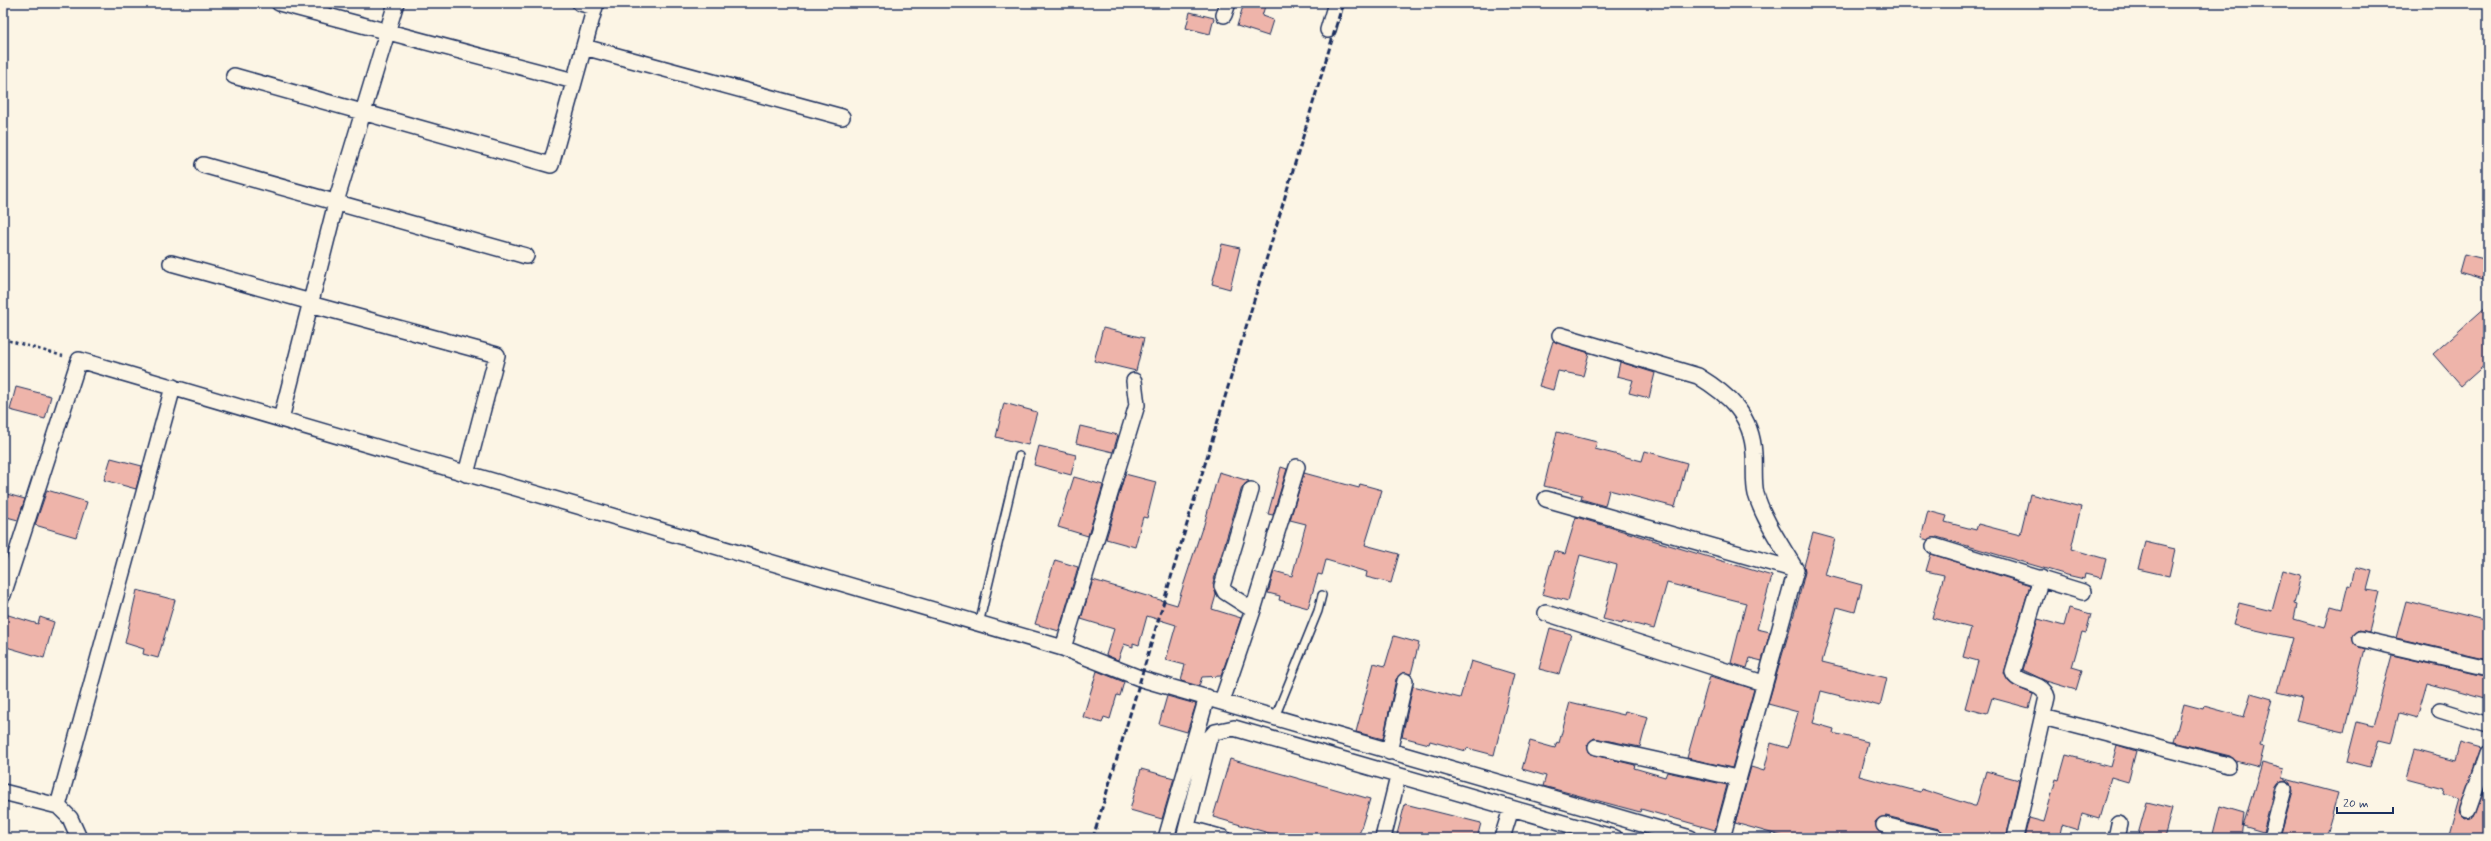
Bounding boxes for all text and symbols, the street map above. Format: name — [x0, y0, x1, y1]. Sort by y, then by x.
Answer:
scale bar — [2337, 789, 2393, 815]
text: 20 m — [2343, 796, 2369, 812]

